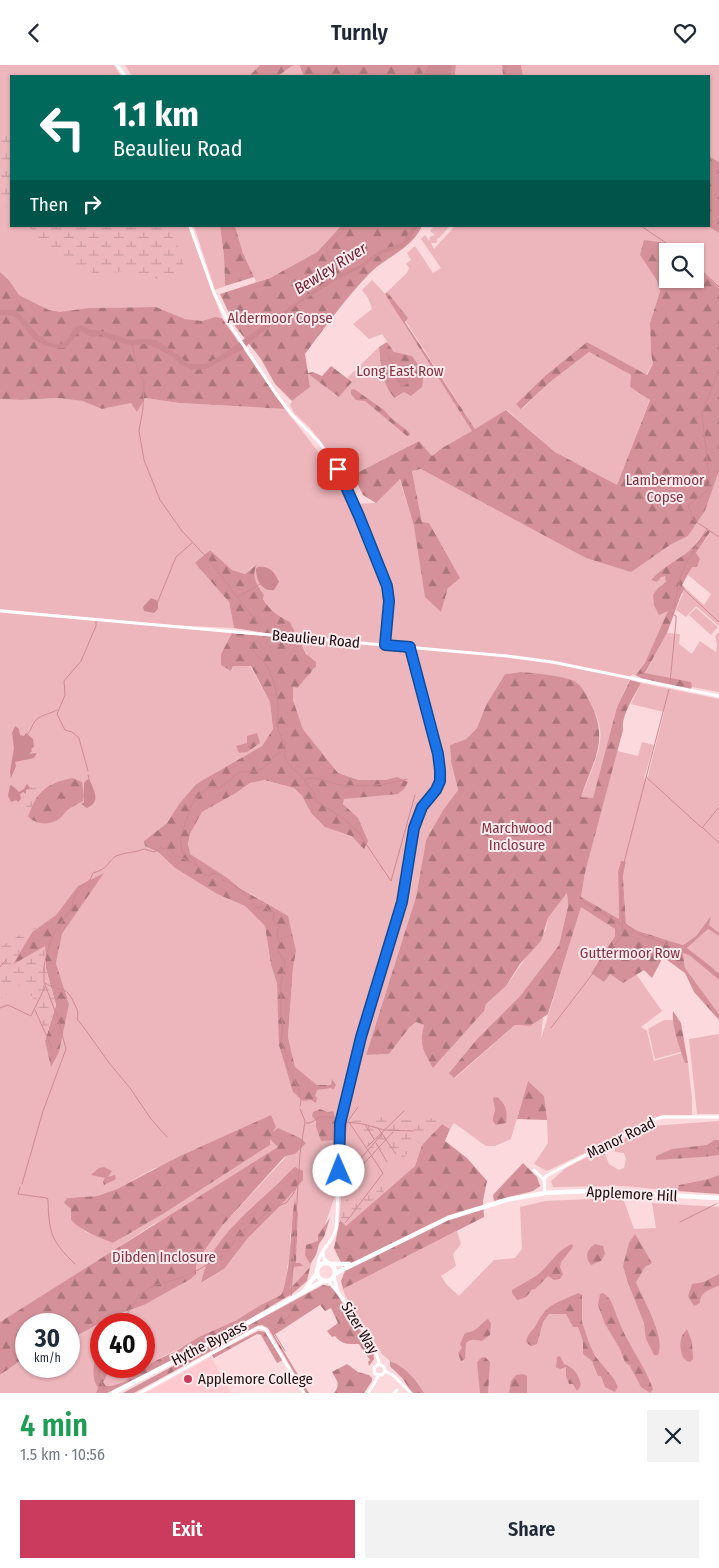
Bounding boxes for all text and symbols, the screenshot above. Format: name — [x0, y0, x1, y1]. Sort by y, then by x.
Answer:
icon: back — [20, 19, 48, 47]
text: Turnly — [331, 19, 388, 46]
icon: heart — [671, 19, 699, 47]
text: 1.1 km — [113, 93, 199, 135]
icon: left — [30, 95, 95, 160]
text: Beaulieu Road — [113, 135, 243, 162]
icon: right — [78, 190, 106, 218]
text: Then — [30, 193, 68, 216]
water label: Bewley River — [290, 238, 370, 298]
map controls — [659, 243, 704, 288]
button: search — [659, 243, 704, 288]
park label: Aldermoor Copse — [227, 309, 333, 327]
park label: Long East Row — [356, 362, 444, 380]
pin — [317, 448, 359, 490]
icon: arrive — [324, 455, 352, 483]
park label: Lambermoor Copse — [626, 471, 705, 506]
street label: Beaulieu Road — [271, 626, 361, 652]
park label: Marchwood Inclosure — [482, 819, 552, 854]
park label: Guttermoor Row — [580, 944, 680, 962]
street label: Manor Road — [584, 1114, 658, 1162]
position arrow — [312, 1144, 364, 1196]
street label: Applemore Hill — [586, 1183, 678, 1205]
park label: Dibden Inclosure — [112, 1248, 216, 1266]
street label: Sizer Way — [337, 1299, 383, 1358]
speed limit sign: 40 — [90, 1313, 155, 1378]
street label: Hythe Bypass — [168, 1316, 250, 1370]
text: 30 — [35, 1324, 60, 1354]
text: km/h — [34, 1351, 61, 1365]
place label: Applemore College — [198, 1370, 313, 1388]
marker: Applemore College — [182, 1373, 194, 1385]
text: 4 min — [20, 1408, 88, 1444]
button: close — [647, 1410, 699, 1462]
text: 1.5 km · 10:56 — [20, 1445, 105, 1464]
button: Exit — [20, 1500, 355, 1558]
button: Share — [365, 1500, 699, 1558]

